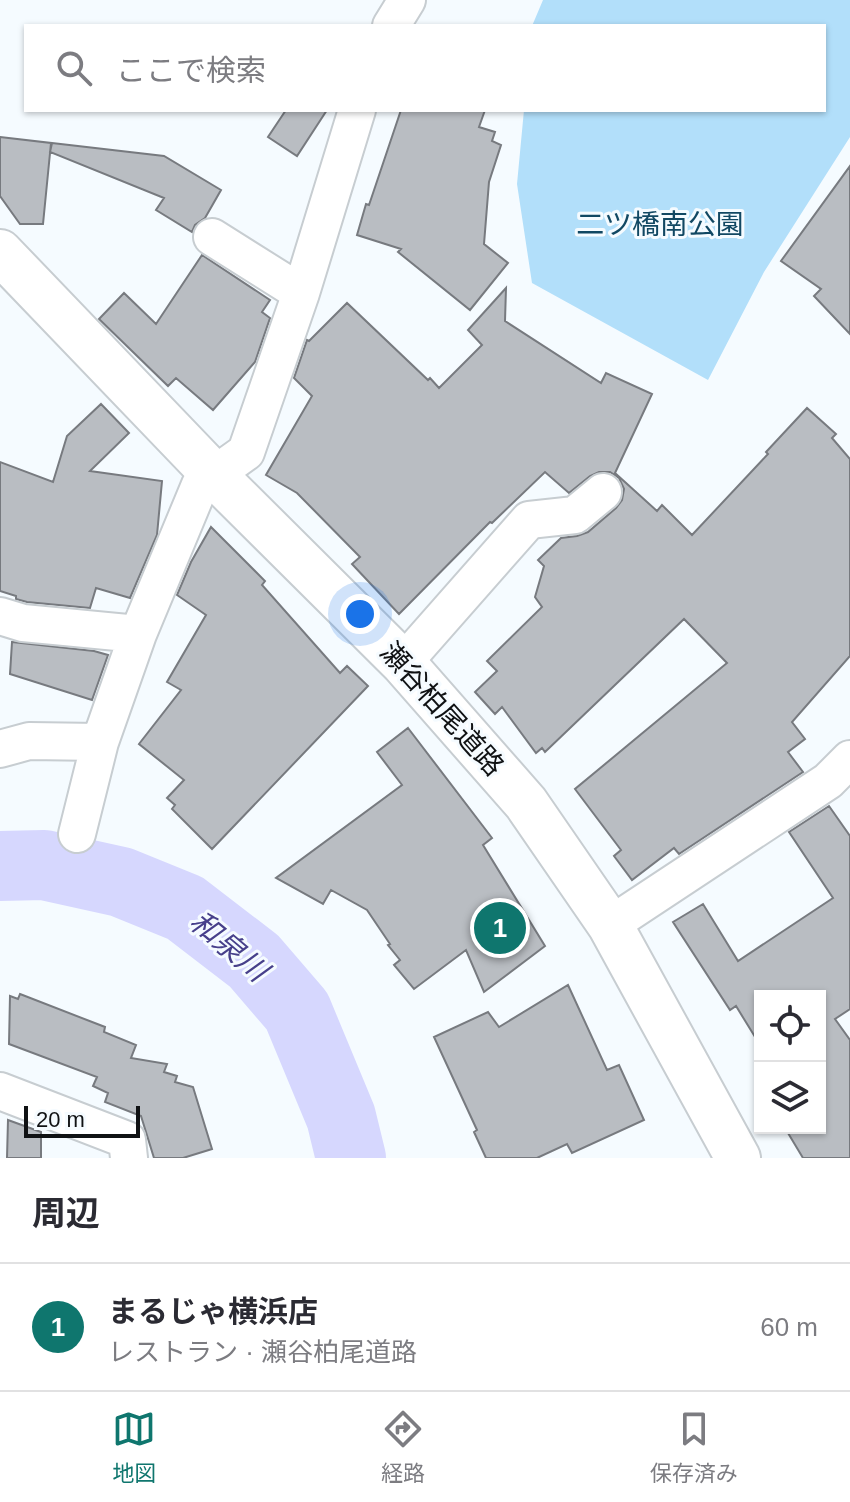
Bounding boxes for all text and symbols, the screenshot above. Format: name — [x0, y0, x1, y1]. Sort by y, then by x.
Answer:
search box — [24, 24, 826, 112]
icon: search — [52, 46, 96, 90]
text: ここで検索 — [116, 54, 266, 87]
park label: 二ツ橋南公園 — [576, 209, 744, 240]
your location — [340, 594, 380, 634]
street label: 瀬谷柏尾道路 — [374, 636, 510, 782]
pin: 1 — [474, 898, 526, 958]
water label: 和泉川 — [184, 904, 276, 989]
map controls — [754, 990, 826, 1134]
button: locate — [754, 990, 826, 1062]
button: layers — [754, 1062, 826, 1134]
scale bar — [24, 1102, 140, 1138]
text: 20 m — [36, 1107, 85, 1132]
text: 周辺 — [32, 1194, 100, 1232]
text: まるじゃ横浜店 — [108, 1295, 318, 1328]
text: 1 — [51, 1312, 65, 1342]
text: 60 m — [760, 1312, 818, 1342]
text: レストラン · 瀬谷柏尾道路 — [108, 1337, 417, 1367]
tab: 地図 — [112, 1407, 156, 1487]
tab: 経路 — [381, 1407, 425, 1487]
tab: 保存済み — [650, 1407, 738, 1487]

